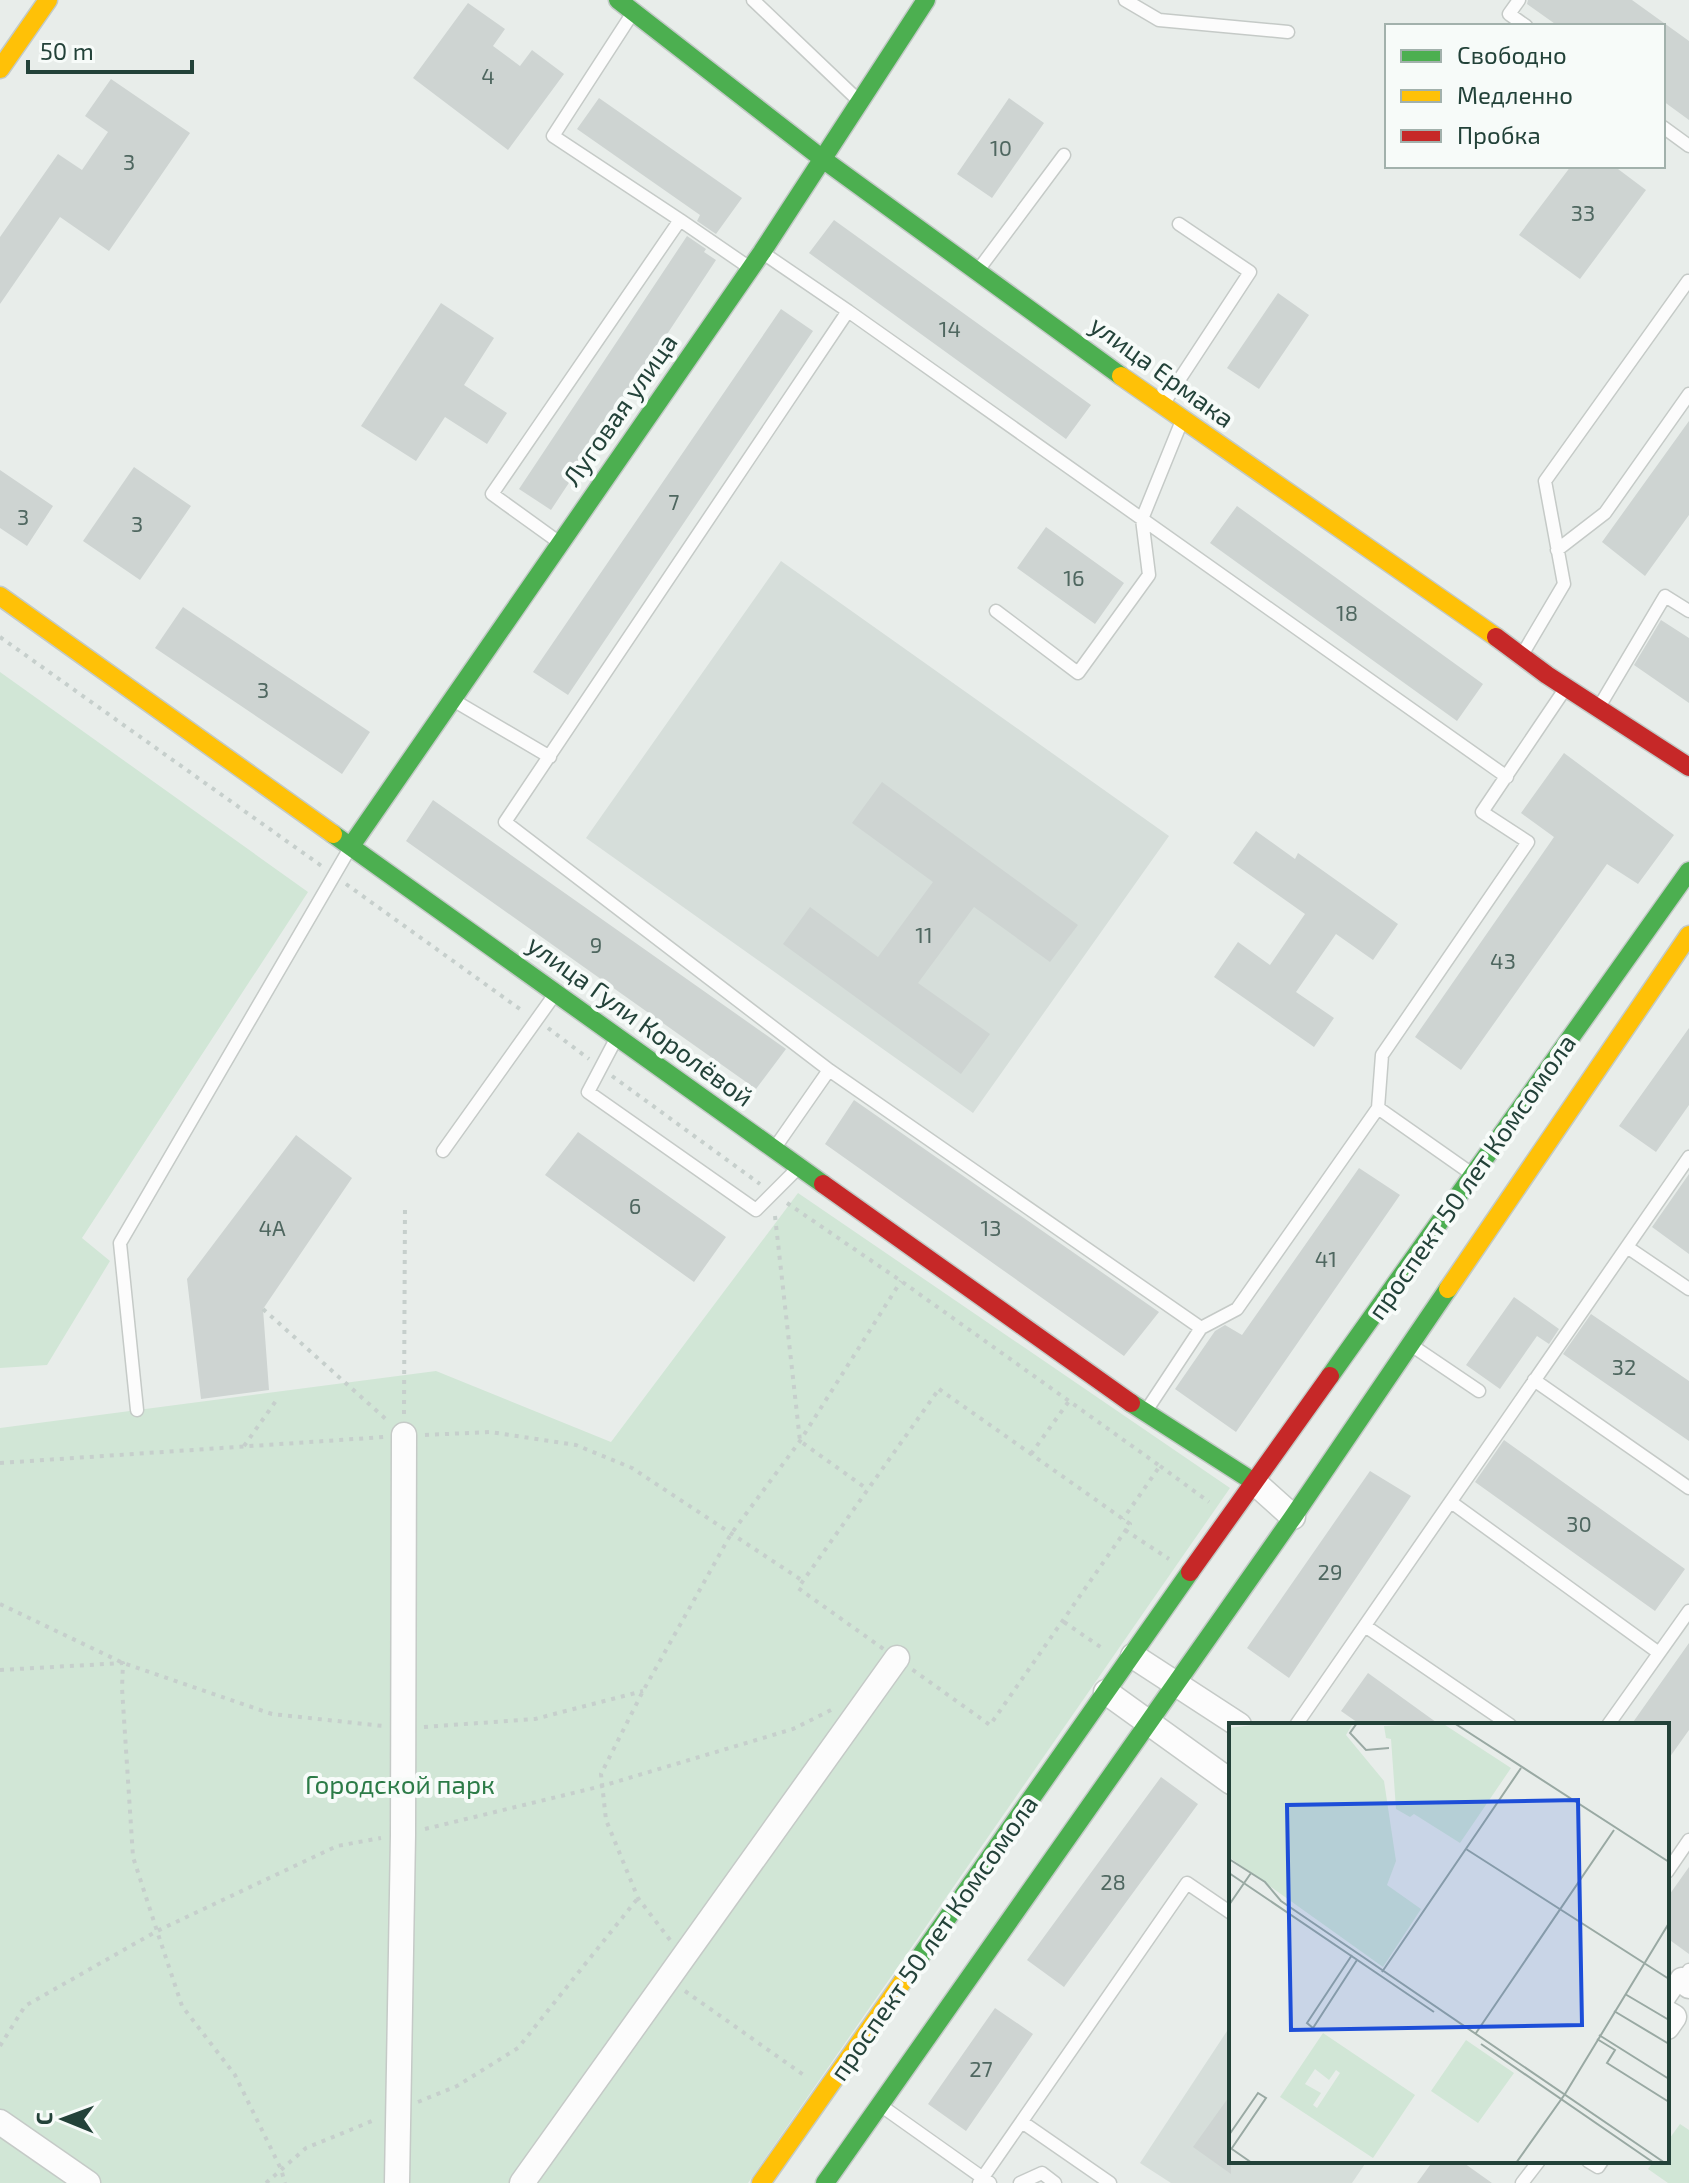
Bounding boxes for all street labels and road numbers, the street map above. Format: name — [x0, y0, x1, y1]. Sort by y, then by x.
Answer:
street label: улица Ермака — [1084, 308, 1241, 434]
street label: Луговая улица — [555, 327, 684, 492]
street label: улица Гули Королёвой — [521, 927, 760, 1113]
street label: проспект 50 лет Комсомола — [1360, 1027, 1581, 1325]
street label: проспект 50 лет Комсомола — [822, 1788, 1043, 2086]

